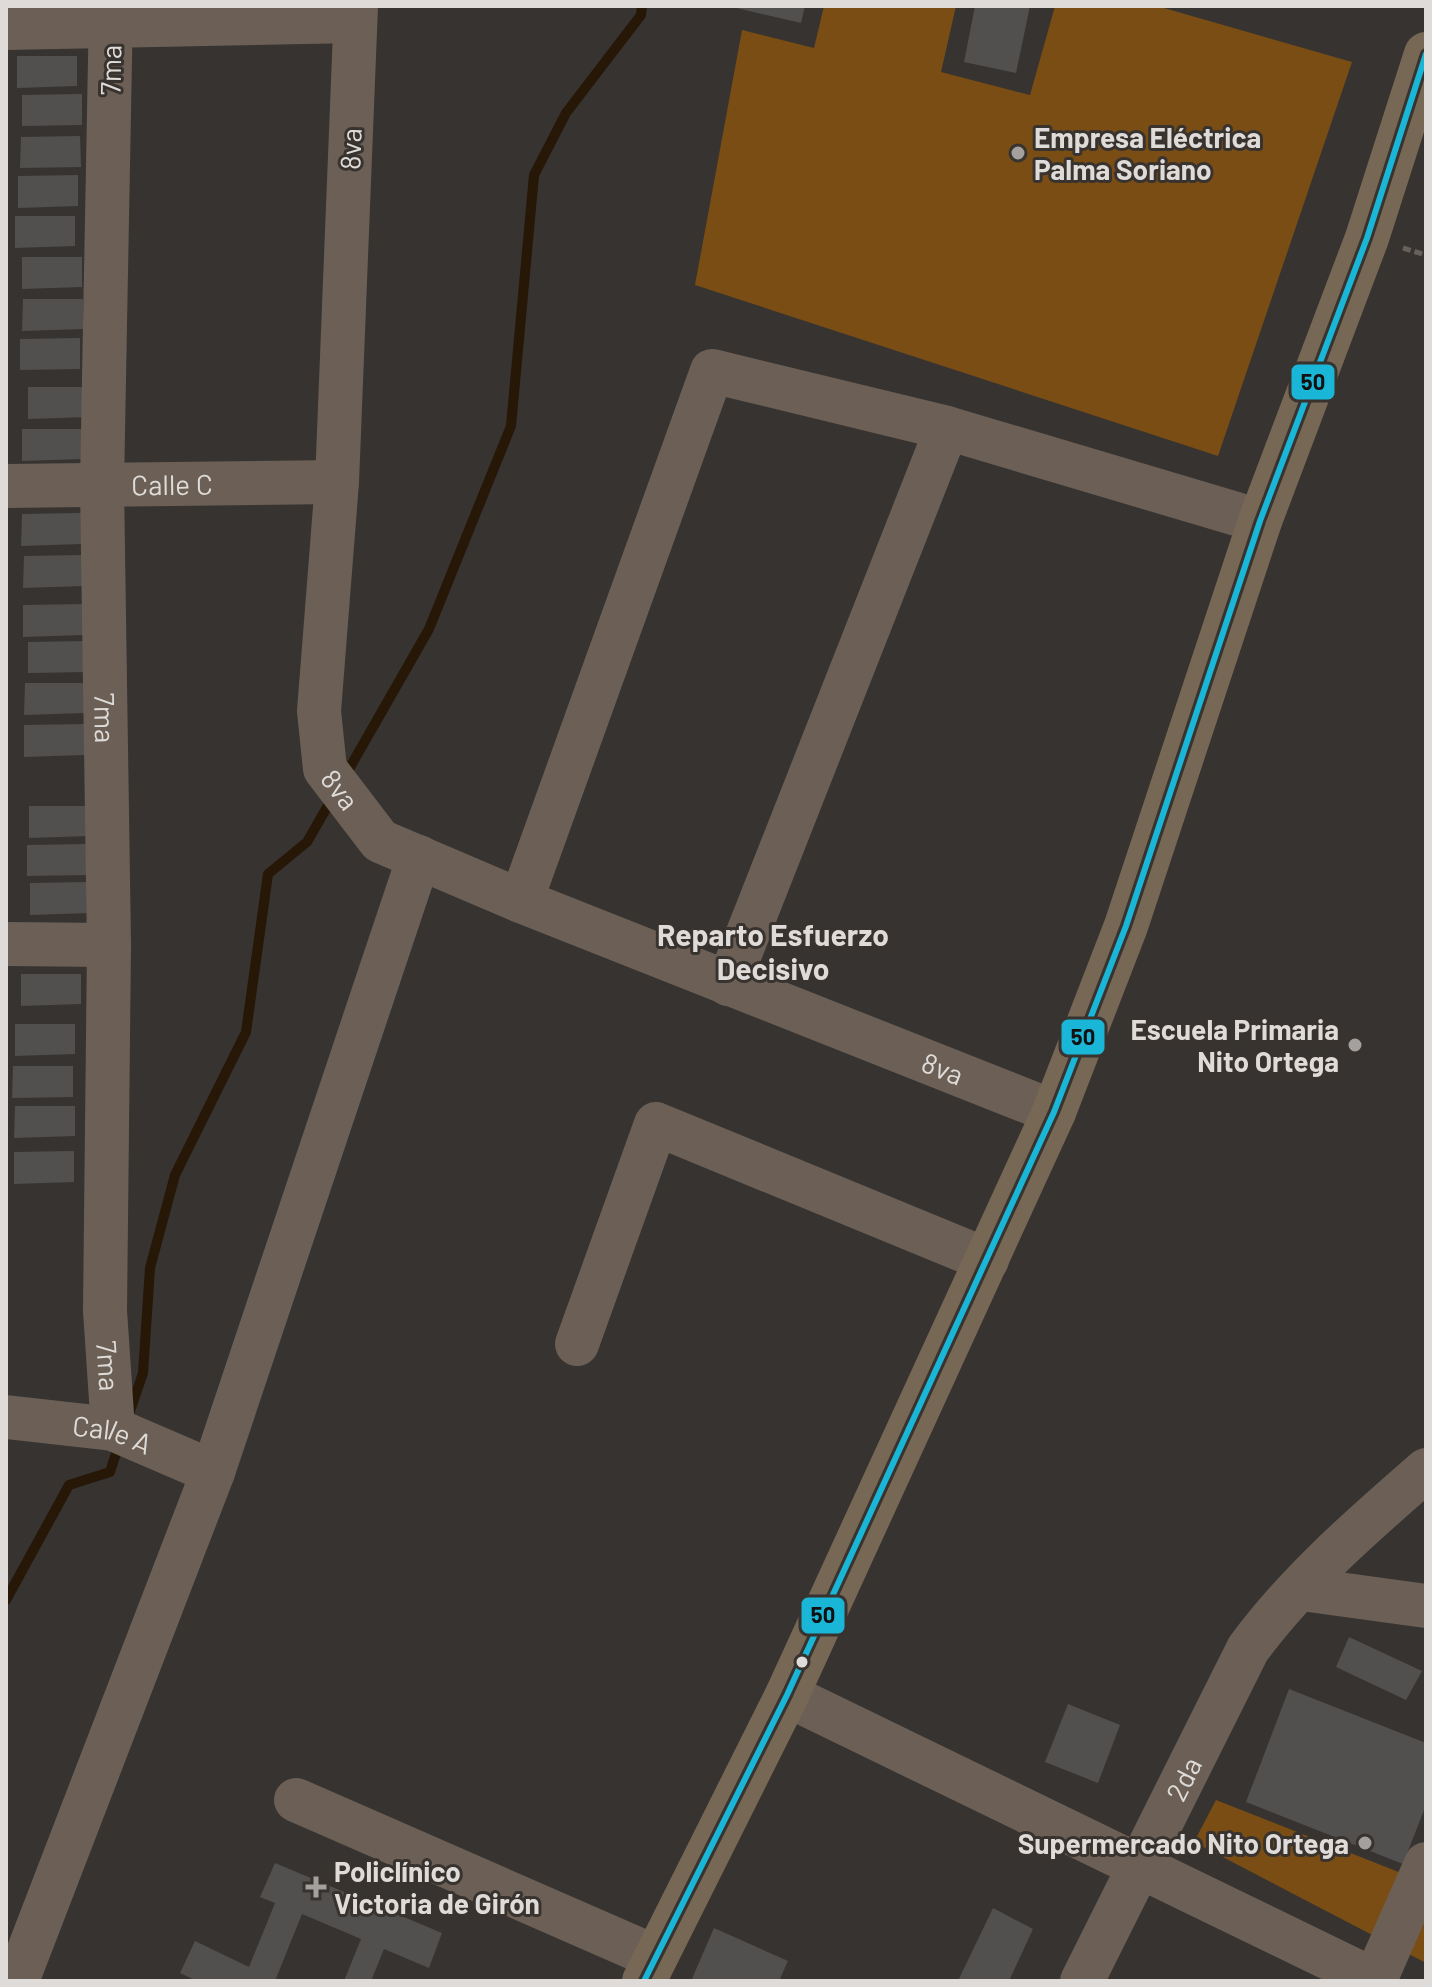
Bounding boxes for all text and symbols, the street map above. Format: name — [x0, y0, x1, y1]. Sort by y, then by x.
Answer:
street label: 7ma — [93, 44, 127, 96]
place label: Empresa Eléctrica Palma Soriano — [1034, 120, 1261, 186]
street label: 8va — [332, 127, 368, 171]
marker: Empresa Eléctrica Palma Soriano — [1009, 144, 1027, 162]
line badge: 50 — [1290, 363, 1336, 401]
text: 50 — [1301, 368, 1325, 394]
street label: Calle C — [131, 467, 213, 501]
street label: 7ma — [88, 692, 123, 744]
street label: 8va — [314, 762, 367, 816]
district label: Reparto Esfuerzo Decisivo — [657, 916, 889, 986]
place label: Escuela Primaria Nito Ortega — [1130, 1012, 1339, 1078]
line badge: 50 — [1060, 1018, 1106, 1056]
text: 50 — [1071, 1023, 1095, 1049]
marker: Escuela Primaria Nito Ortega — [1346, 1036, 1364, 1054]
street label: 8va — [917, 1045, 969, 1092]
street label: 7ma — [90, 1339, 127, 1392]
street label: Calle A — [71, 1408, 157, 1461]
line badge: 50 — [800, 1596, 846, 1635]
text: 50 — [811, 1601, 835, 1627]
unlabelled marker — [794, 1654, 810, 1670]
street label: 2da — [1158, 1751, 1208, 1806]
place label: Supermercado Nito Ortega — [1018, 1826, 1349, 1860]
marker: Supermercado Nito Ortega — [1356, 1834, 1374, 1852]
place label: Policlínico Victoria de Girón — [334, 1854, 540, 1920]
marker: Policlínico Victoria de Girón — [305, 1876, 327, 1898]

